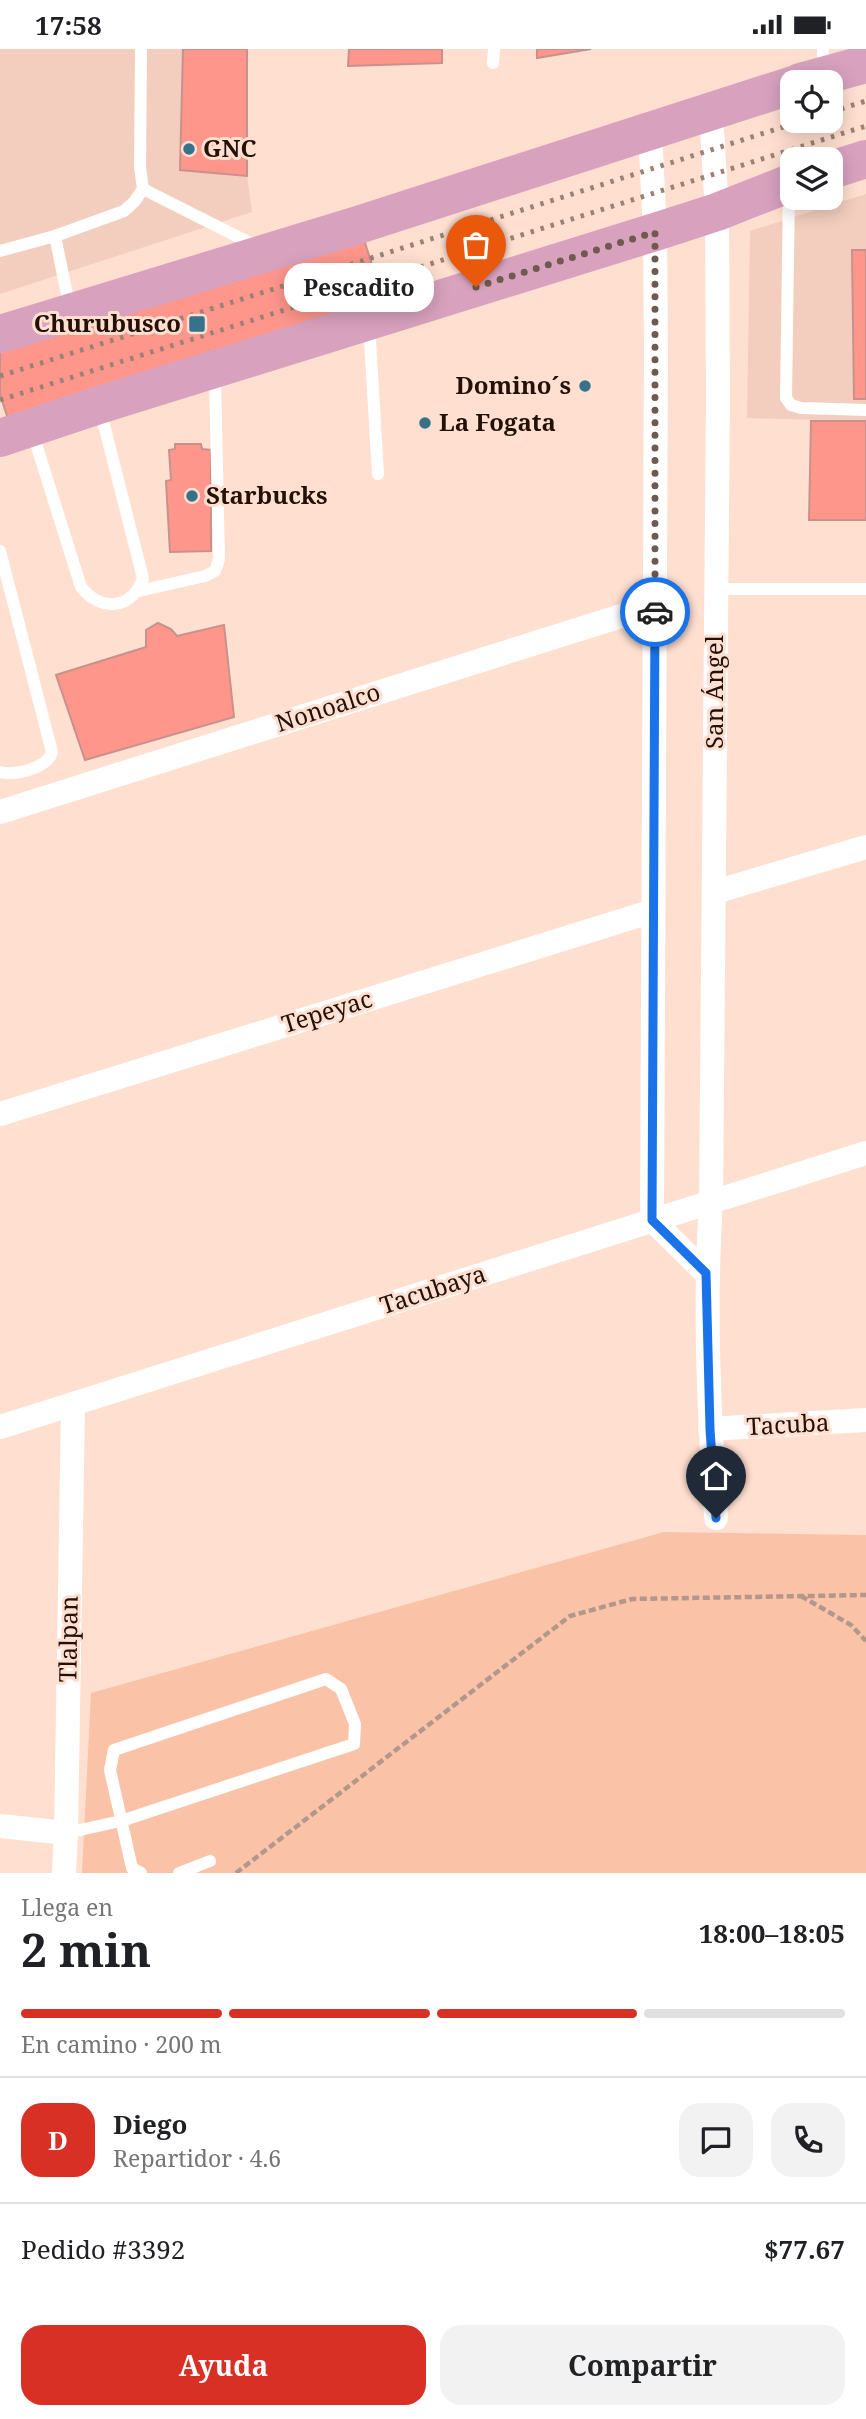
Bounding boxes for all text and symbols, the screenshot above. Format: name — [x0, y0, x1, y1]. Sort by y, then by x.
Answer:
text: 17:58 — [35, 7, 102, 43]
map controls — [780, 70, 843, 210]
button: locate — [780, 70, 843, 133]
place label: GNC — [203, 131, 256, 164]
marker: GNC — [181, 141, 197, 157]
button: layers — [780, 147, 843, 210]
pin — [446, 215, 506, 287]
icon: bag — [457, 226, 495, 264]
callout: Pescadito — [284, 263, 434, 311]
text: Pescadito — [303, 271, 415, 303]
place label: Churubusco — [34, 306, 181, 339]
marker: Churubusco — [187, 314, 207, 334]
place label: Domino´s — [455, 368, 571, 401]
marker: Domino´s — [577, 378, 593, 394]
place label: La Fogata — [439, 405, 556, 438]
marker: La Fogata — [417, 415, 433, 431]
place label: Starbucks — [206, 478, 328, 511]
marker: Starbucks — [184, 488, 200, 504]
courier — [620, 577, 690, 647]
icon: car — [636, 593, 674, 631]
street label: San Ángel — [697, 635, 730, 749]
street label: Nonoalco — [271, 674, 384, 739]
street label: Tepeyac — [277, 981, 376, 1040]
street label: Tacubaya — [375, 1256, 490, 1321]
street label: Tacuba — [746, 1405, 830, 1442]
pin — [686, 1446, 746, 1518]
icon: home — [697, 1457, 735, 1495]
street label: Tlalpan — [50, 1595, 85, 1683]
text: Llega en — [21, 1891, 113, 1923]
text: 18:00–18:05 — [699, 1915, 845, 1951]
text: 2 min — [21, 1918, 151, 1980]
text: En camino · 200 m — [21, 2028, 222, 2060]
button: chat — [679, 2103, 753, 2177]
button: phone — [771, 2103, 845, 2177]
text: Diego — [113, 2106, 188, 2142]
text: D — [48, 2122, 68, 2158]
text: Repartidor · 4.6 — [113, 2142, 281, 2174]
text: Pedido #3392 — [21, 2231, 185, 2267]
text: $77.67 — [764, 2231, 845, 2267]
button: Ayuda — [21, 2325, 426, 2405]
button: Compartir — [440, 2325, 845, 2405]

